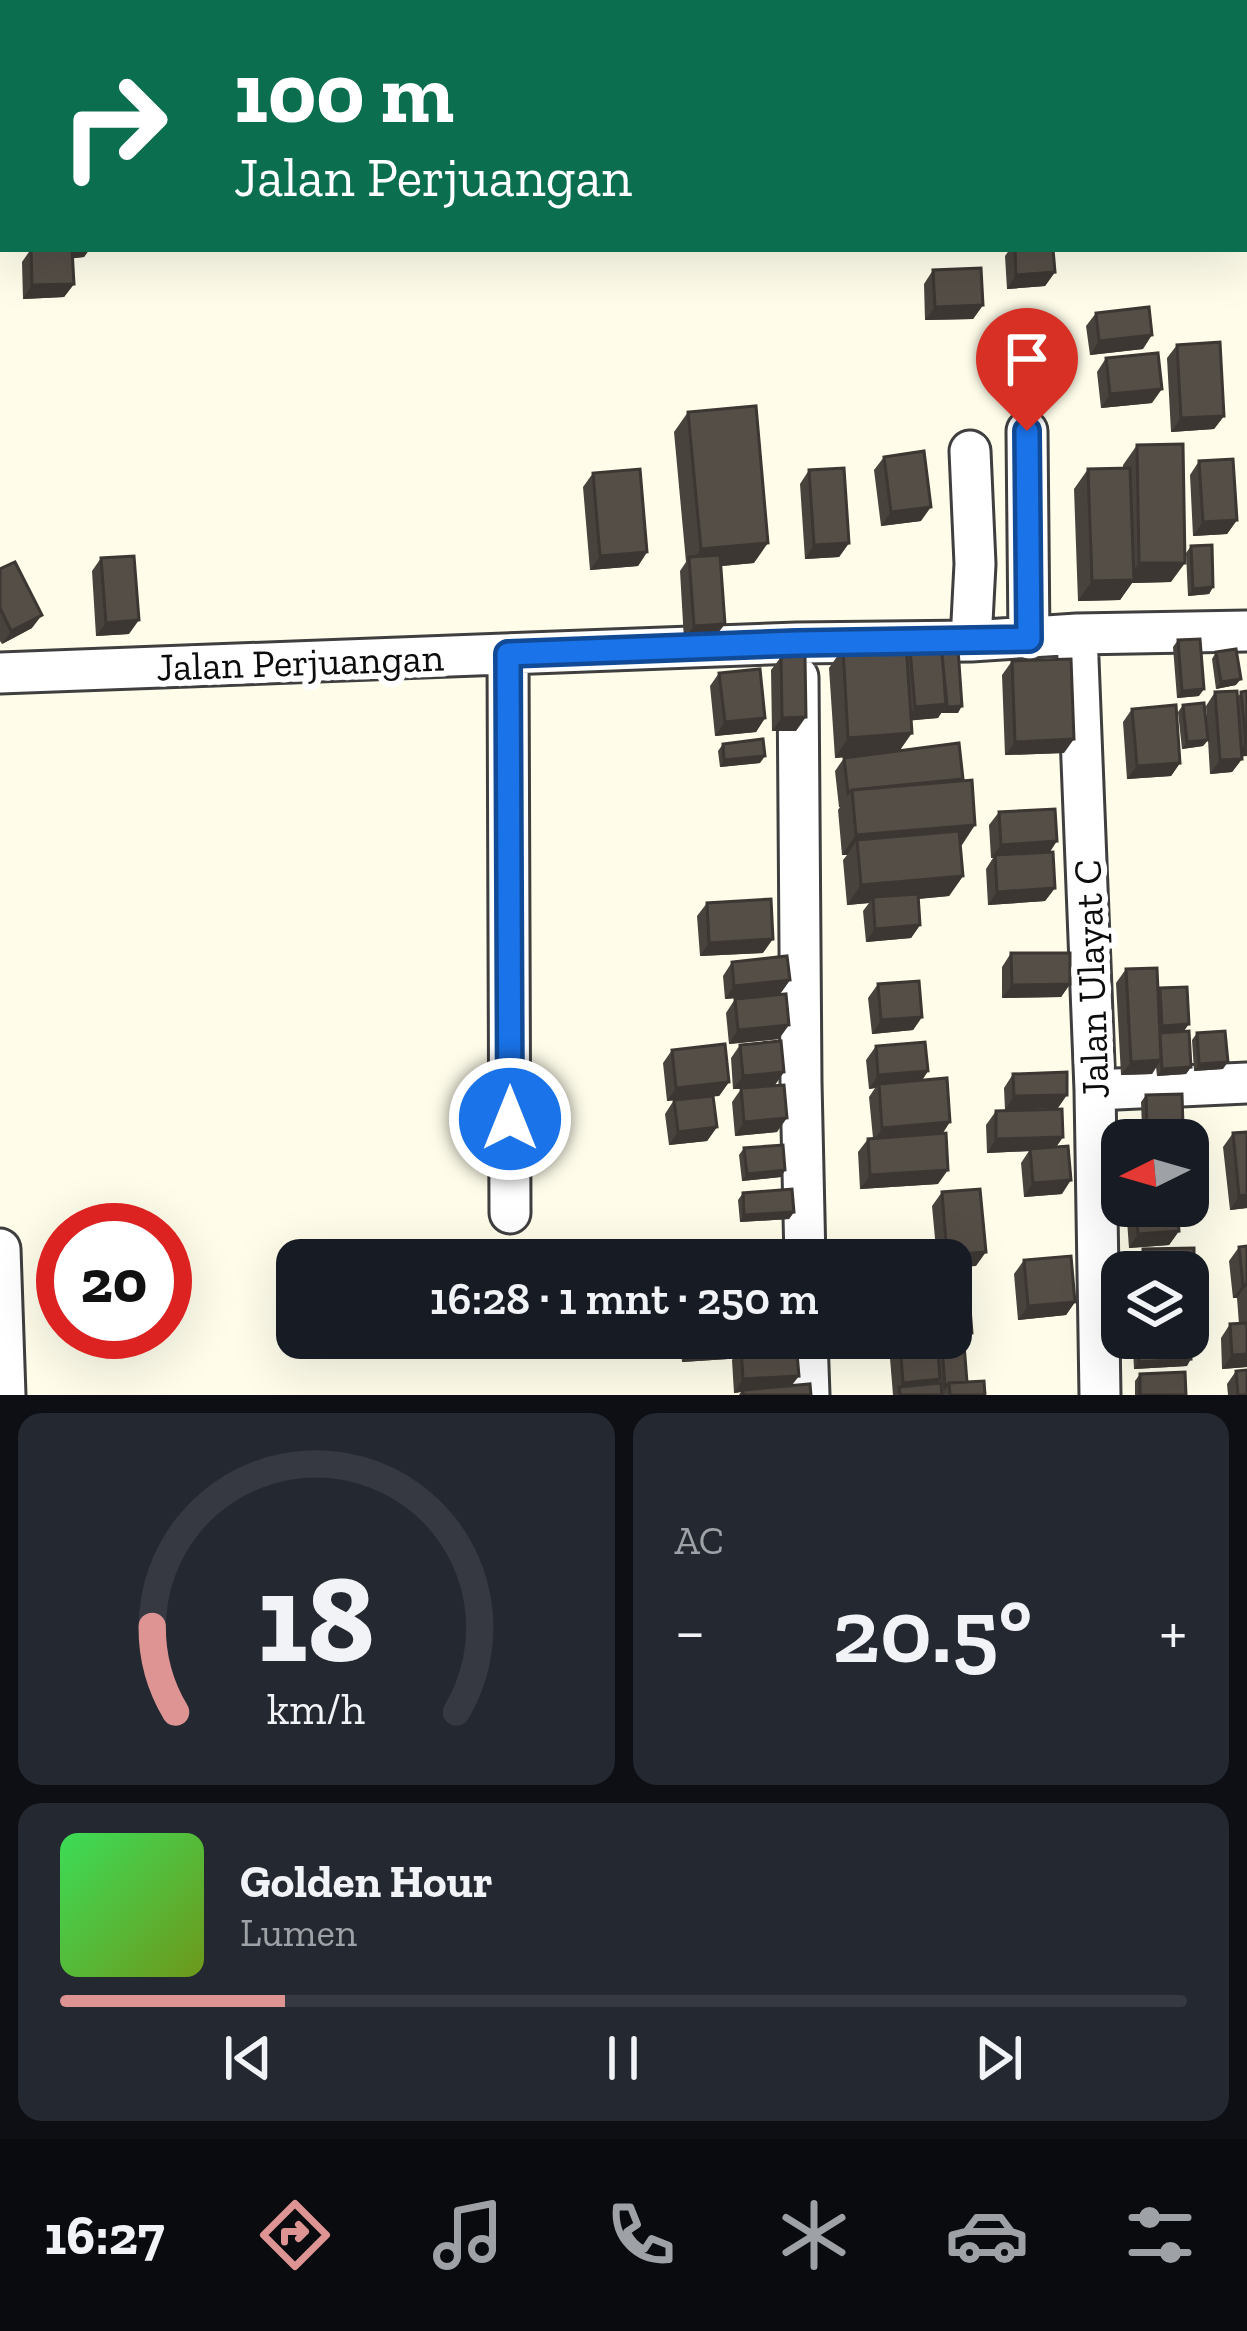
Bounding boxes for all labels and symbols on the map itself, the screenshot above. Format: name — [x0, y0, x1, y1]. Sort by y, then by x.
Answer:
pin — [976, 308, 1078, 431]
street label: Jalan Perjuangan — [155, 633, 445, 691]
street label: Jalan Ulayat C — [1063, 858, 1119, 1100]
position arrow — [447, 1056, 573, 1182]
north arrow — [1101, 1119, 1209, 1227]
speed limit sign: 20 — [36, 1203, 192, 1359]

